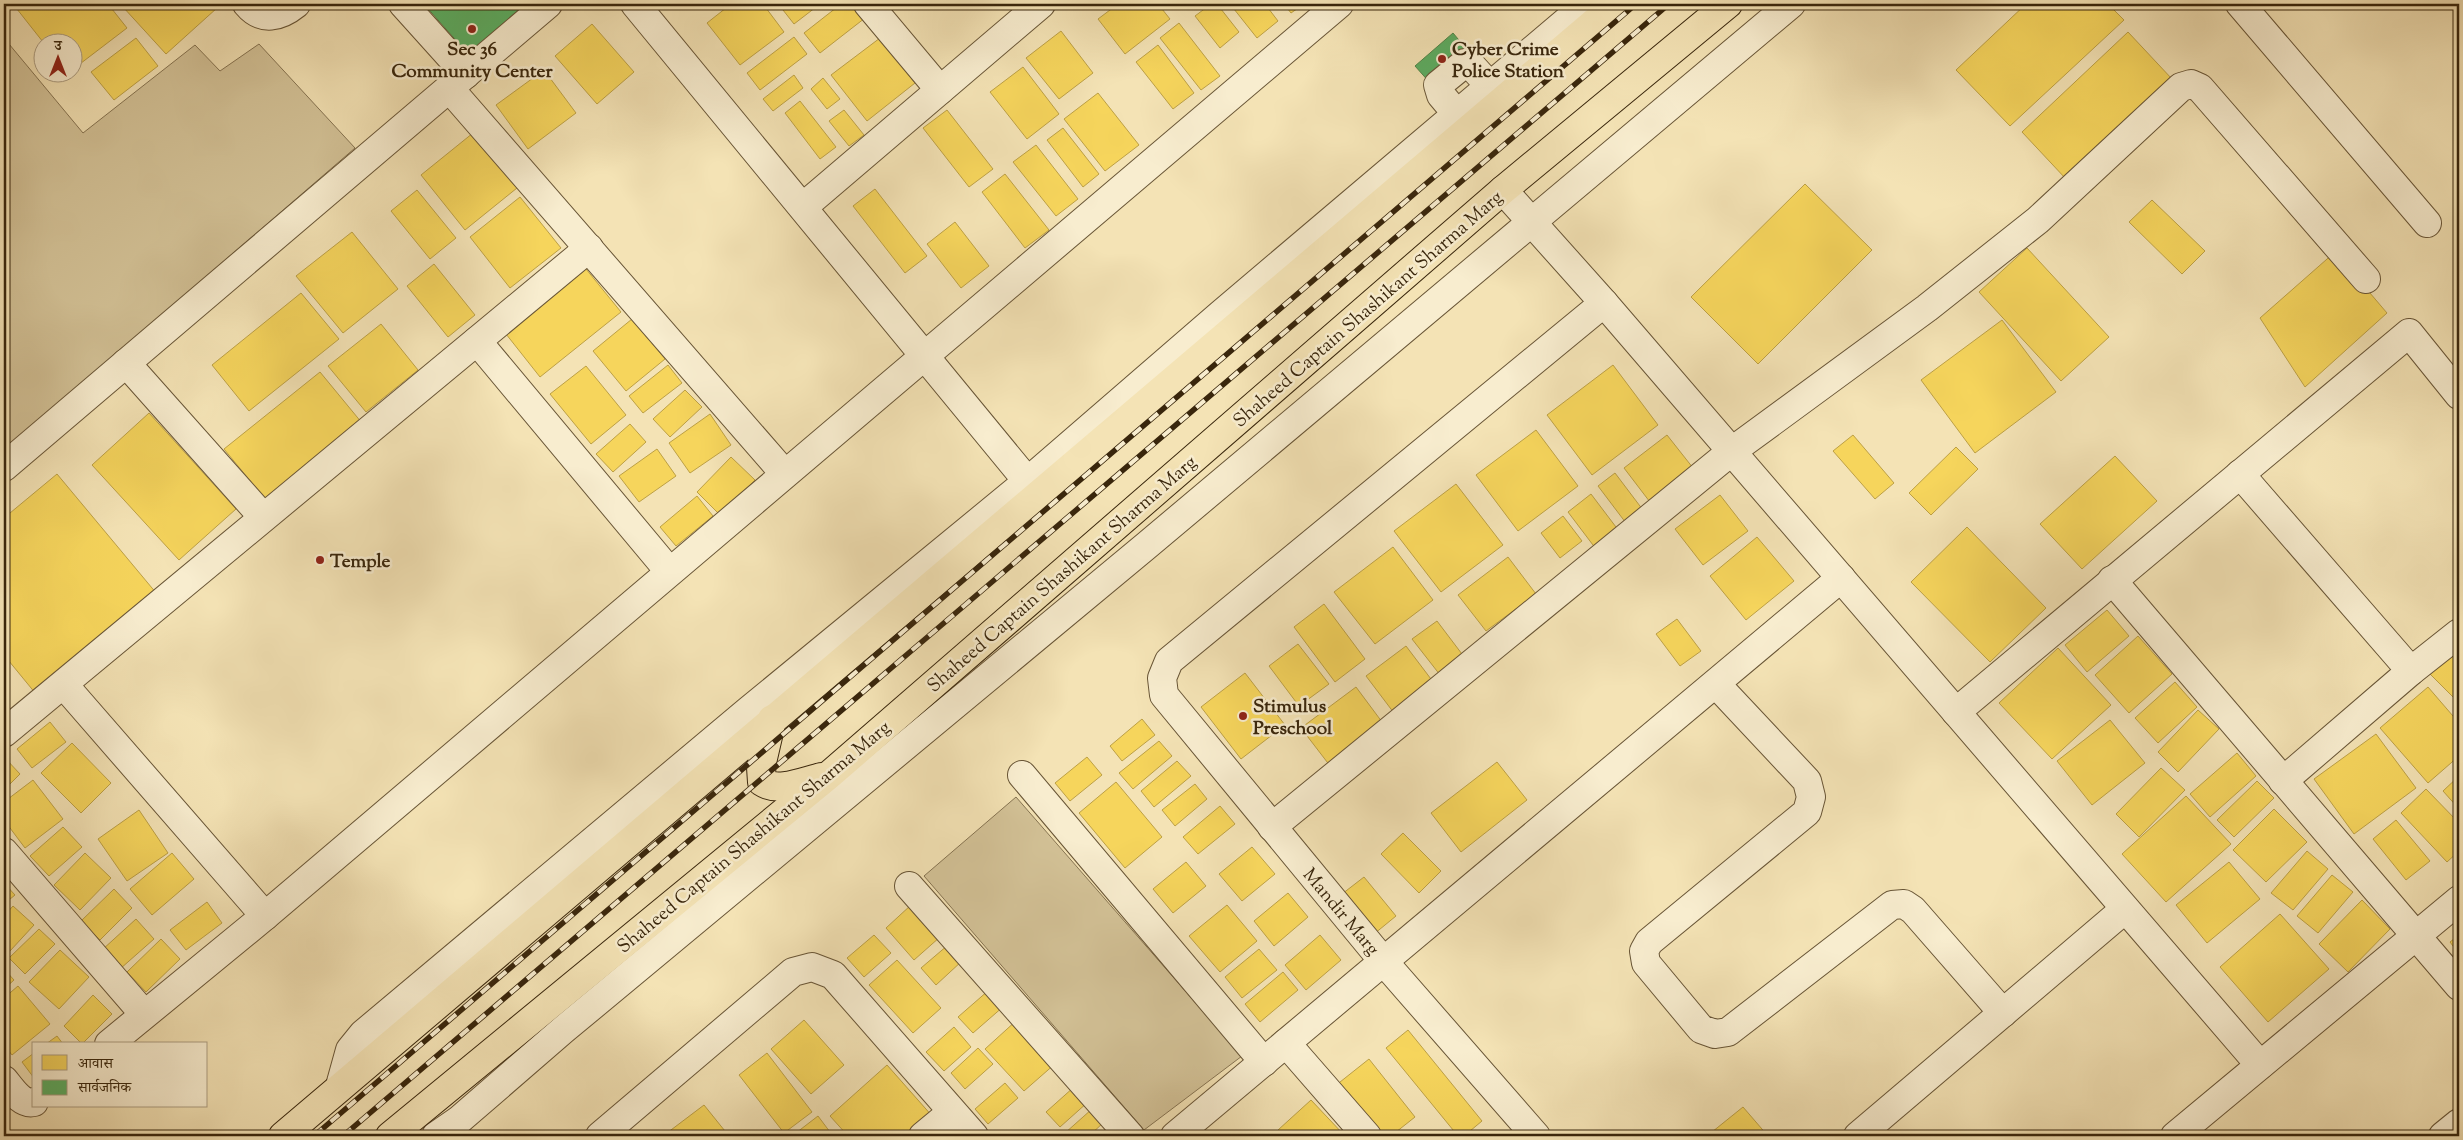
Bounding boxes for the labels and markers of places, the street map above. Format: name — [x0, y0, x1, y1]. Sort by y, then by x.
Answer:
marker: Sec 36 Community Center — [466, 23, 478, 35]
place label: Sec 36 Community Center — [391, 37, 553, 86]
place label: Cyber Crime Police Station — [1452, 37, 1565, 86]
marker: Cyber Crime Police Station — [1436, 53, 1448, 65]
place label: Temple — [330, 549, 391, 576]
marker: Temple — [314, 554, 326, 566]
place label: Stimulus Preschool — [1253, 694, 1333, 743]
marker: Stimulus Preschool — [1237, 710, 1249, 722]

